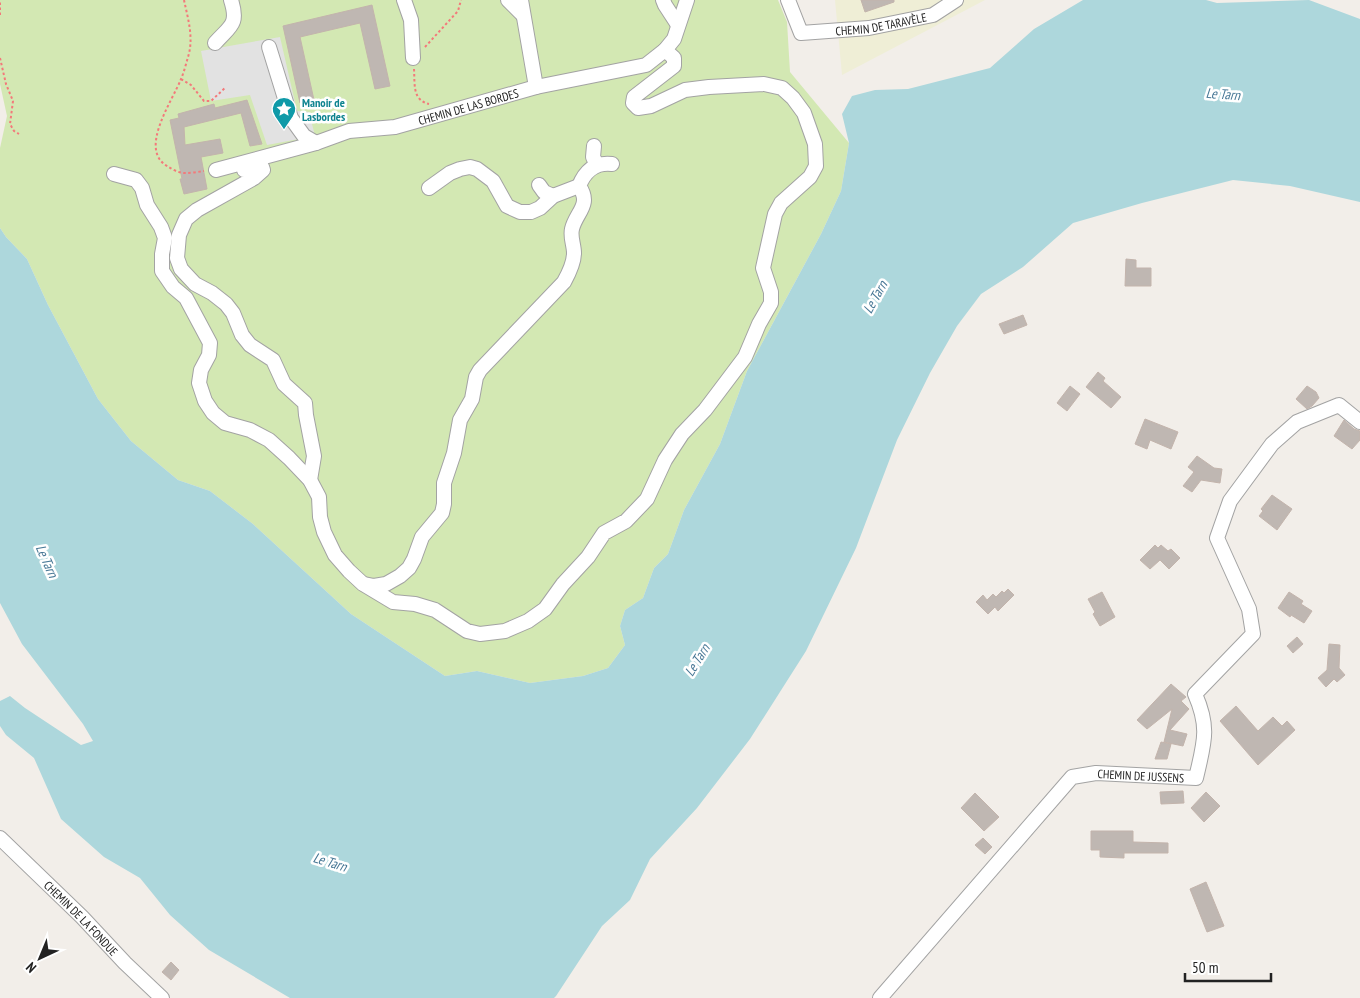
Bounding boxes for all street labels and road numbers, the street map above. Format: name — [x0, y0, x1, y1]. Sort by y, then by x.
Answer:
street label: CHEMIN DE TARAVÈLE — [835, 9, 928, 38]
street label: CHEMIN DE LAS BORDES — [416, 85, 520, 128]
street label: CHEMIN DE JUSSENS — [1097, 766, 1185, 785]
street label: CHEMIN DE LA FONDUE — [41, 877, 121, 958]

